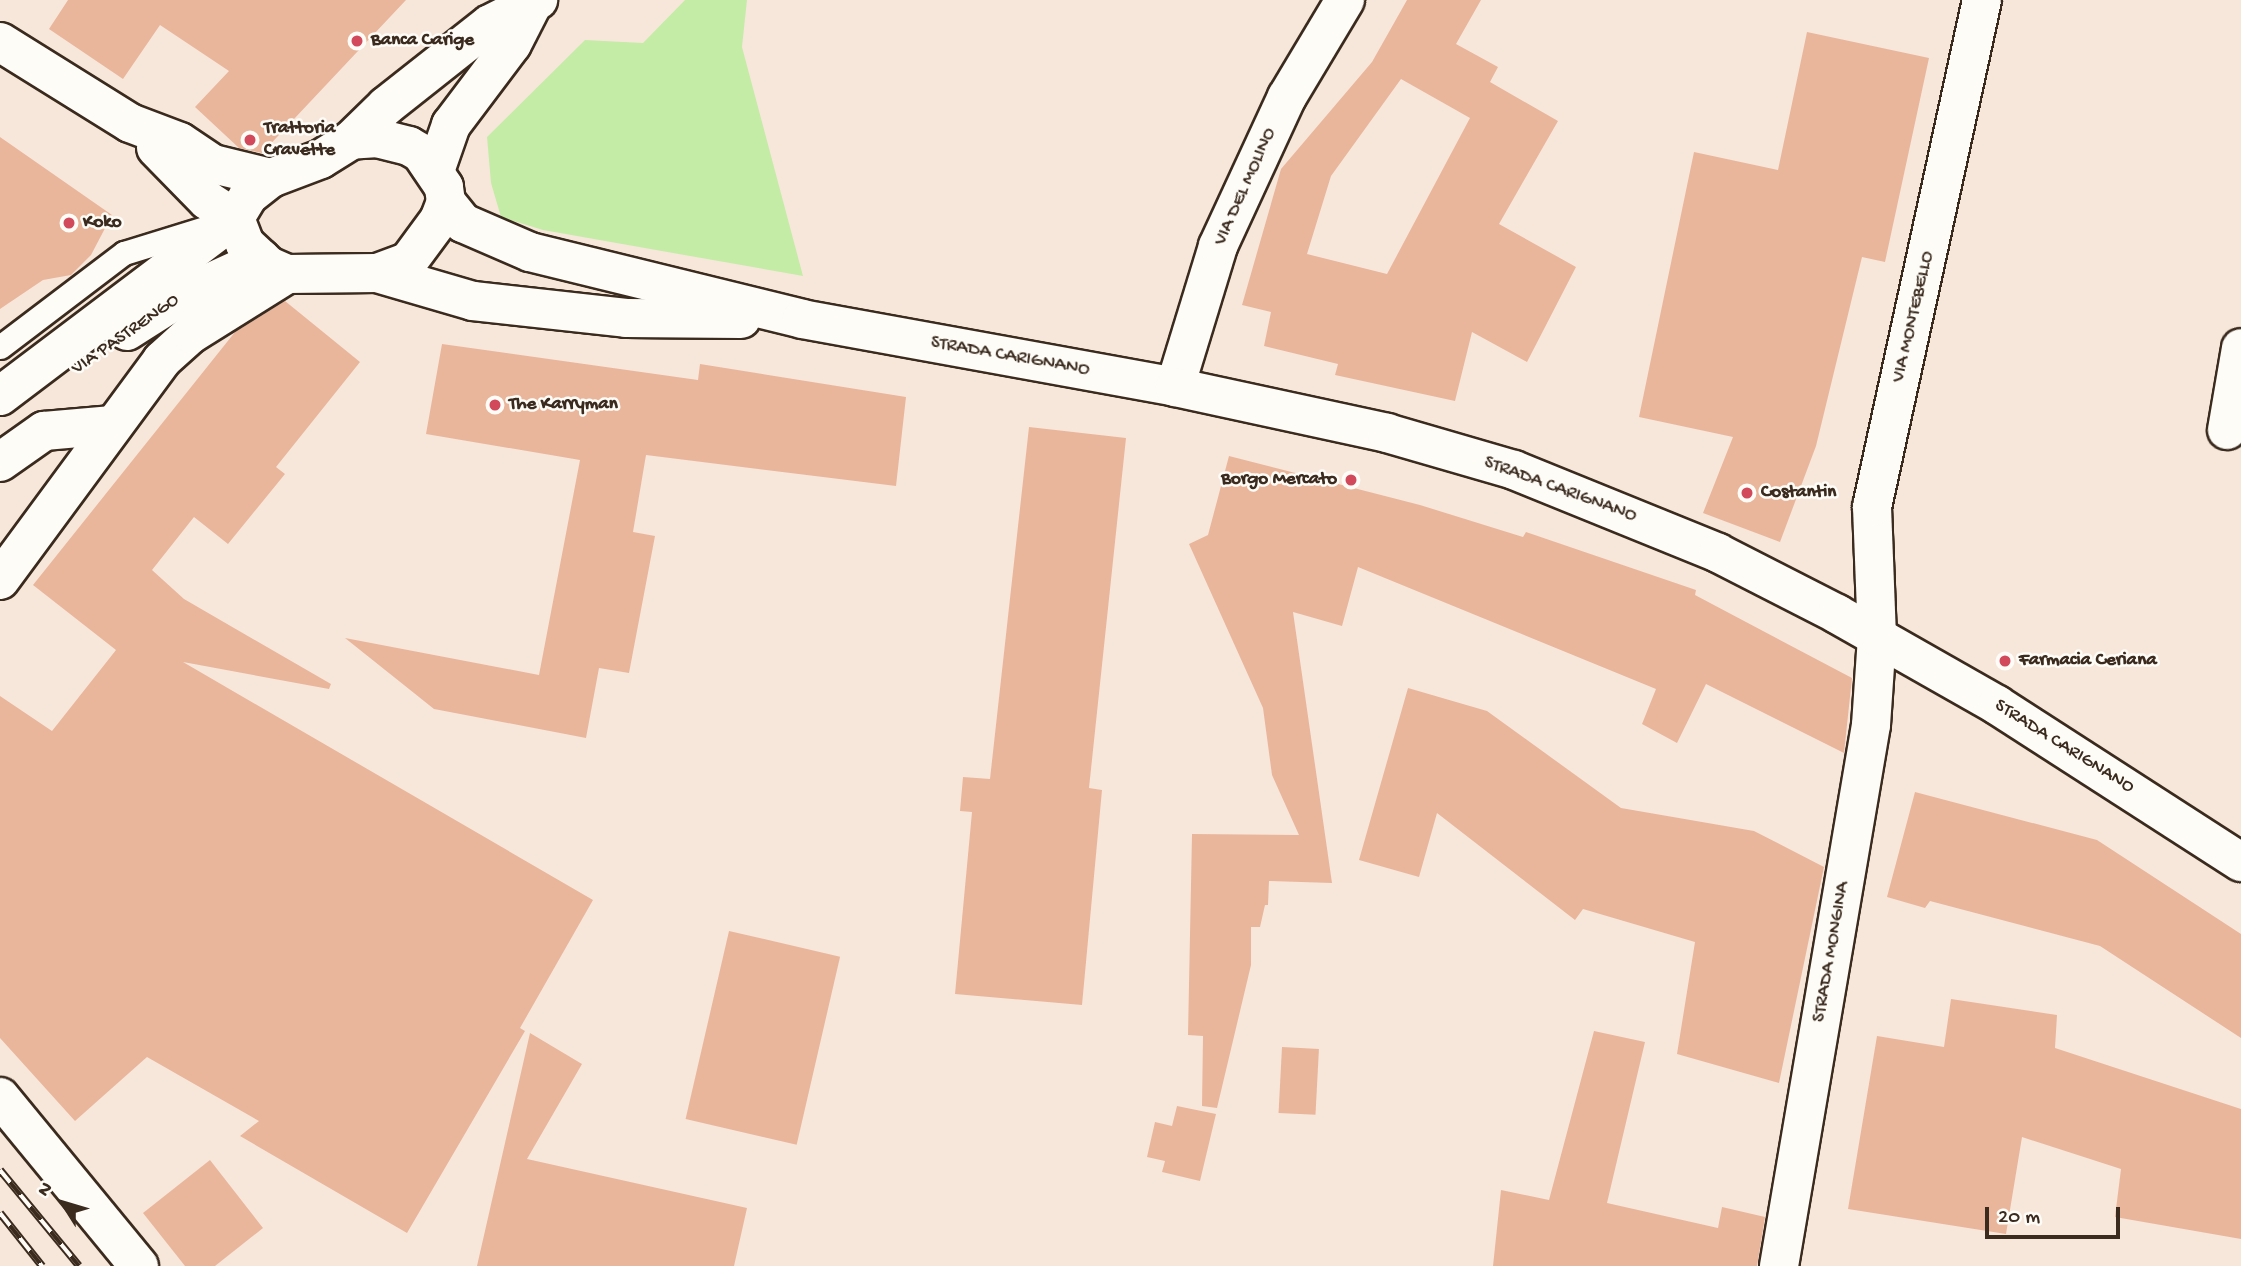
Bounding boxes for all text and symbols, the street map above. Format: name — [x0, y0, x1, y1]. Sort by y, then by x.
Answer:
place label: Banca Carige — [371, 30, 474, 52]
marker: Banca Carige — [349, 33, 365, 49]
place label: Trattoria Cravette — [264, 118, 335, 162]
street label: VIA DEL MOLINO — [1210, 125, 1282, 249]
marker: Trattoria Cravette — [242, 132, 258, 148]
place label: Koko — [83, 212, 122, 234]
marker: Koko — [61, 215, 77, 231]
street label: VIA MONTEBELLO — [1888, 249, 1940, 385]
street label: VIA PASTRENGO — [68, 289, 184, 381]
street label: STRADA CARIGNANO — [929, 332, 1091, 382]
place label: The Karryman — [509, 394, 618, 416]
marker: The Karryman — [487, 397, 503, 413]
street label: STRADA CARIGNANO — [1481, 452, 1639, 528]
place label: Borgo Mercato — [1221, 469, 1337, 491]
marker: Borgo Mercato — [1343, 472, 1359, 488]
place label: Costantin — [1761, 482, 1836, 504]
marker: Costantin — [1739, 485, 1755, 501]
place label: Farmacia Ceriana — [2019, 650, 2157, 672]
marker: Farmacia Ceriana — [1997, 653, 2013, 669]
street label: STRADA CARIGNANO — [1990, 695, 2138, 799]
street label: STRADA MONGINA — [1808, 880, 1856, 1024]
north arrow — [28, 1168, 98, 1238]
text: N — [33, 1178, 59, 1202]
scale bar — [1989, 1192, 2124, 1236]
text: 20 m — [1998, 1206, 2040, 1231]

